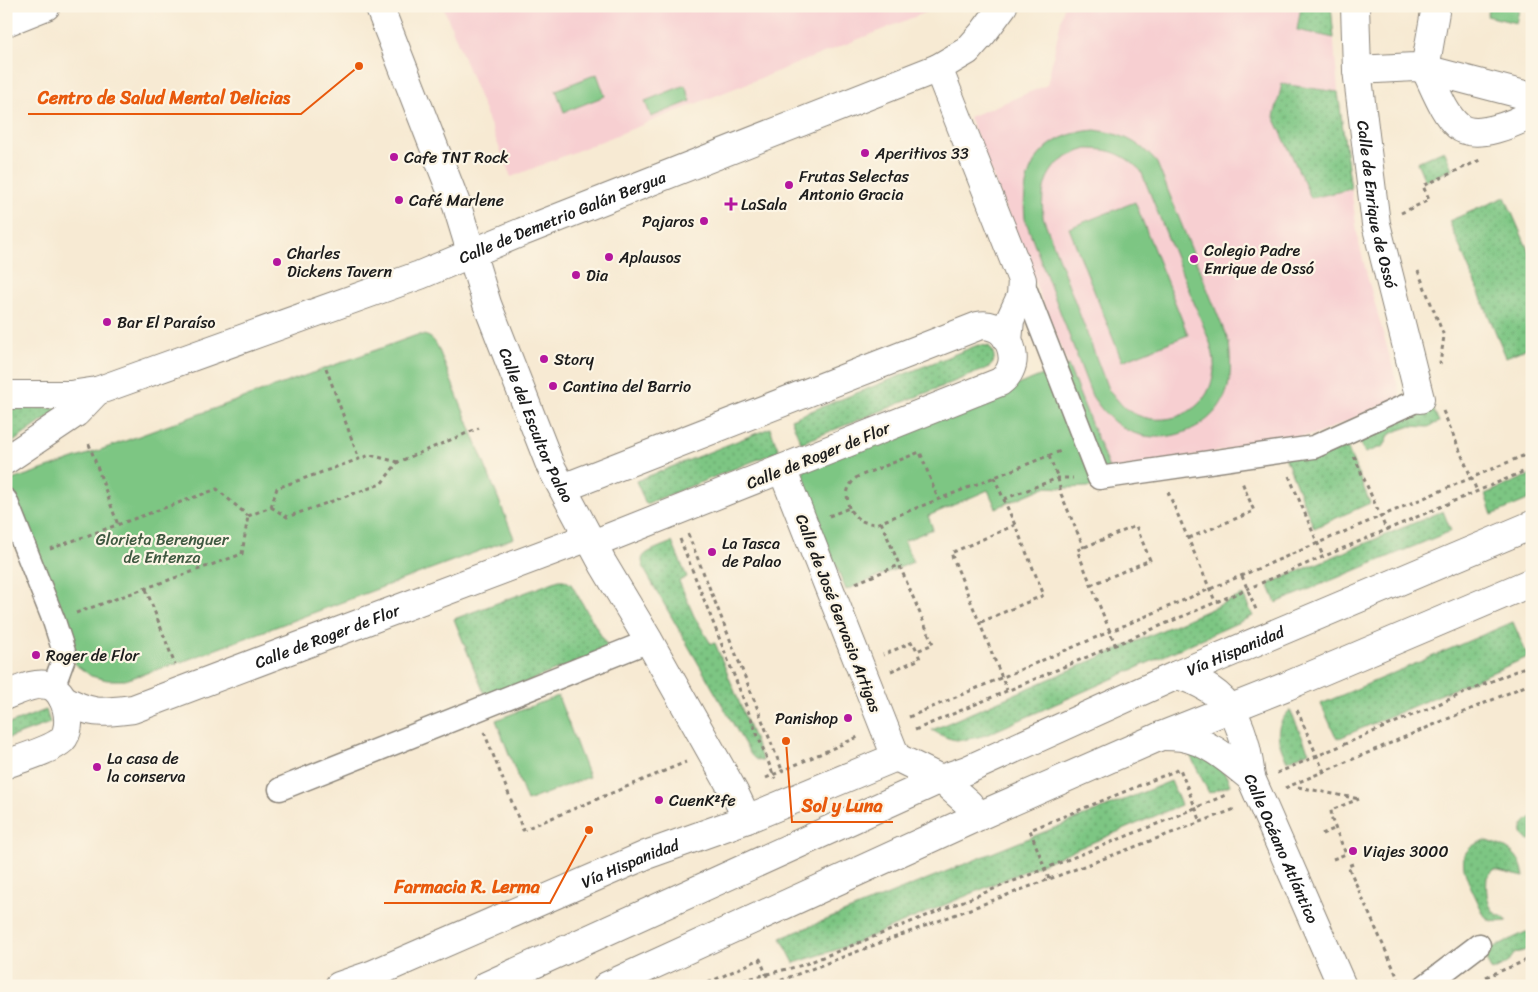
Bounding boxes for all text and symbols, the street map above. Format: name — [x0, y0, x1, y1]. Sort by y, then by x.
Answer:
callout: Centro de Salud Mental Delicias — [28, 81, 301, 114]
text: Centro de Salud Mental Delicias — [37, 82, 291, 114]
street label: Calle de Enrique de Ossó — [1348, 119, 1406, 292]
place label: Aperitivos 33 — [874, 139, 969, 168]
place label: Cafe TNT Rock — [404, 143, 509, 172]
marker: Aperitivos 33 — [859, 147, 871, 159]
marker: Cafe TNT Rock — [388, 151, 400, 163]
street label: Calle de Demetrio Galán Bergua — [454, 162, 671, 272]
place label: Frutas Selectas Antonio Gracia — [798, 162, 910, 209]
marker: Frutas Selectas Antonio Gracia — [783, 179, 795, 191]
place label: Café Marlene — [409, 186, 504, 215]
place label: LaSala — [741, 190, 787, 219]
marker: Café Marlene — [393, 194, 405, 206]
marker: LaSala — [725, 198, 737, 210]
place label: Pajaros — [642, 207, 694, 236]
marker: Pajaros — [698, 215, 710, 227]
place label: Colegio Padre Enrique de Ossó — [1204, 236, 1315, 283]
place label: Charles Dickens Tavern — [287, 239, 393, 286]
place label: Aplausos — [618, 243, 682, 272]
marker: Aplausos — [603, 251, 615, 263]
marker: Colegio Padre Enrique de Ossó — [1188, 253, 1200, 265]
marker: Charles Dickens Tavern — [271, 256, 283, 268]
place label: Dia — [586, 261, 609, 290]
marker: Dia — [570, 269, 582, 281]
place label: Bar El Paraíso — [117, 308, 216, 337]
marker: Bar El Paraíso — [101, 316, 113, 328]
street label: Calle del Escultor Palao — [490, 343, 582, 508]
place label: Story — [554, 345, 595, 374]
marker: Story — [538, 353, 550, 365]
place label: Cantina del Barrio — [563, 372, 691, 401]
marker: Cantina del Barrio — [547, 380, 559, 392]
street label: Calle de Roger de Flor — [742, 413, 896, 498]
street label: Calle de José Gervasio Artigas — [787, 510, 890, 717]
park label: Glorieta Berenguer de Entenza — [96, 525, 230, 572]
place label: La Tasca de Palao — [722, 529, 781, 576]
marker: La Tasca de Palao — [706, 546, 718, 558]
street label: Calle de Roger de Flor — [250, 595, 405, 677]
street label: Vía Hispanidad — [1182, 617, 1290, 684]
place label: Roger de Flor — [46, 641, 141, 670]
marker: Roger de Flor — [30, 649, 42, 661]
place label: Panishop — [775, 704, 839, 733]
marker: Panishop — [842, 712, 854, 724]
place label: La casa de la conserva — [107, 744, 186, 791]
marker: La casa de la conserva — [91, 761, 103, 773]
street label: Calle Océano Atlántico — [1236, 769, 1327, 928]
place label: CuenK²fe — [669, 786, 736, 815]
callout: Sol y Luna — [792, 789, 893, 822]
text: Sol y Luna — [800, 790, 883, 822]
marker: CuenK²fe — [653, 794, 665, 806]
street label: Vía Hispanidad — [576, 830, 685, 897]
place label: Viajes 3000 — [1363, 837, 1449, 866]
marker: Viajes 3000 — [1347, 845, 1359, 857]
callout: Farmacia R. Lerma — [384, 870, 550, 903]
text: Farmacia R. Lerma — [393, 871, 541, 903]

